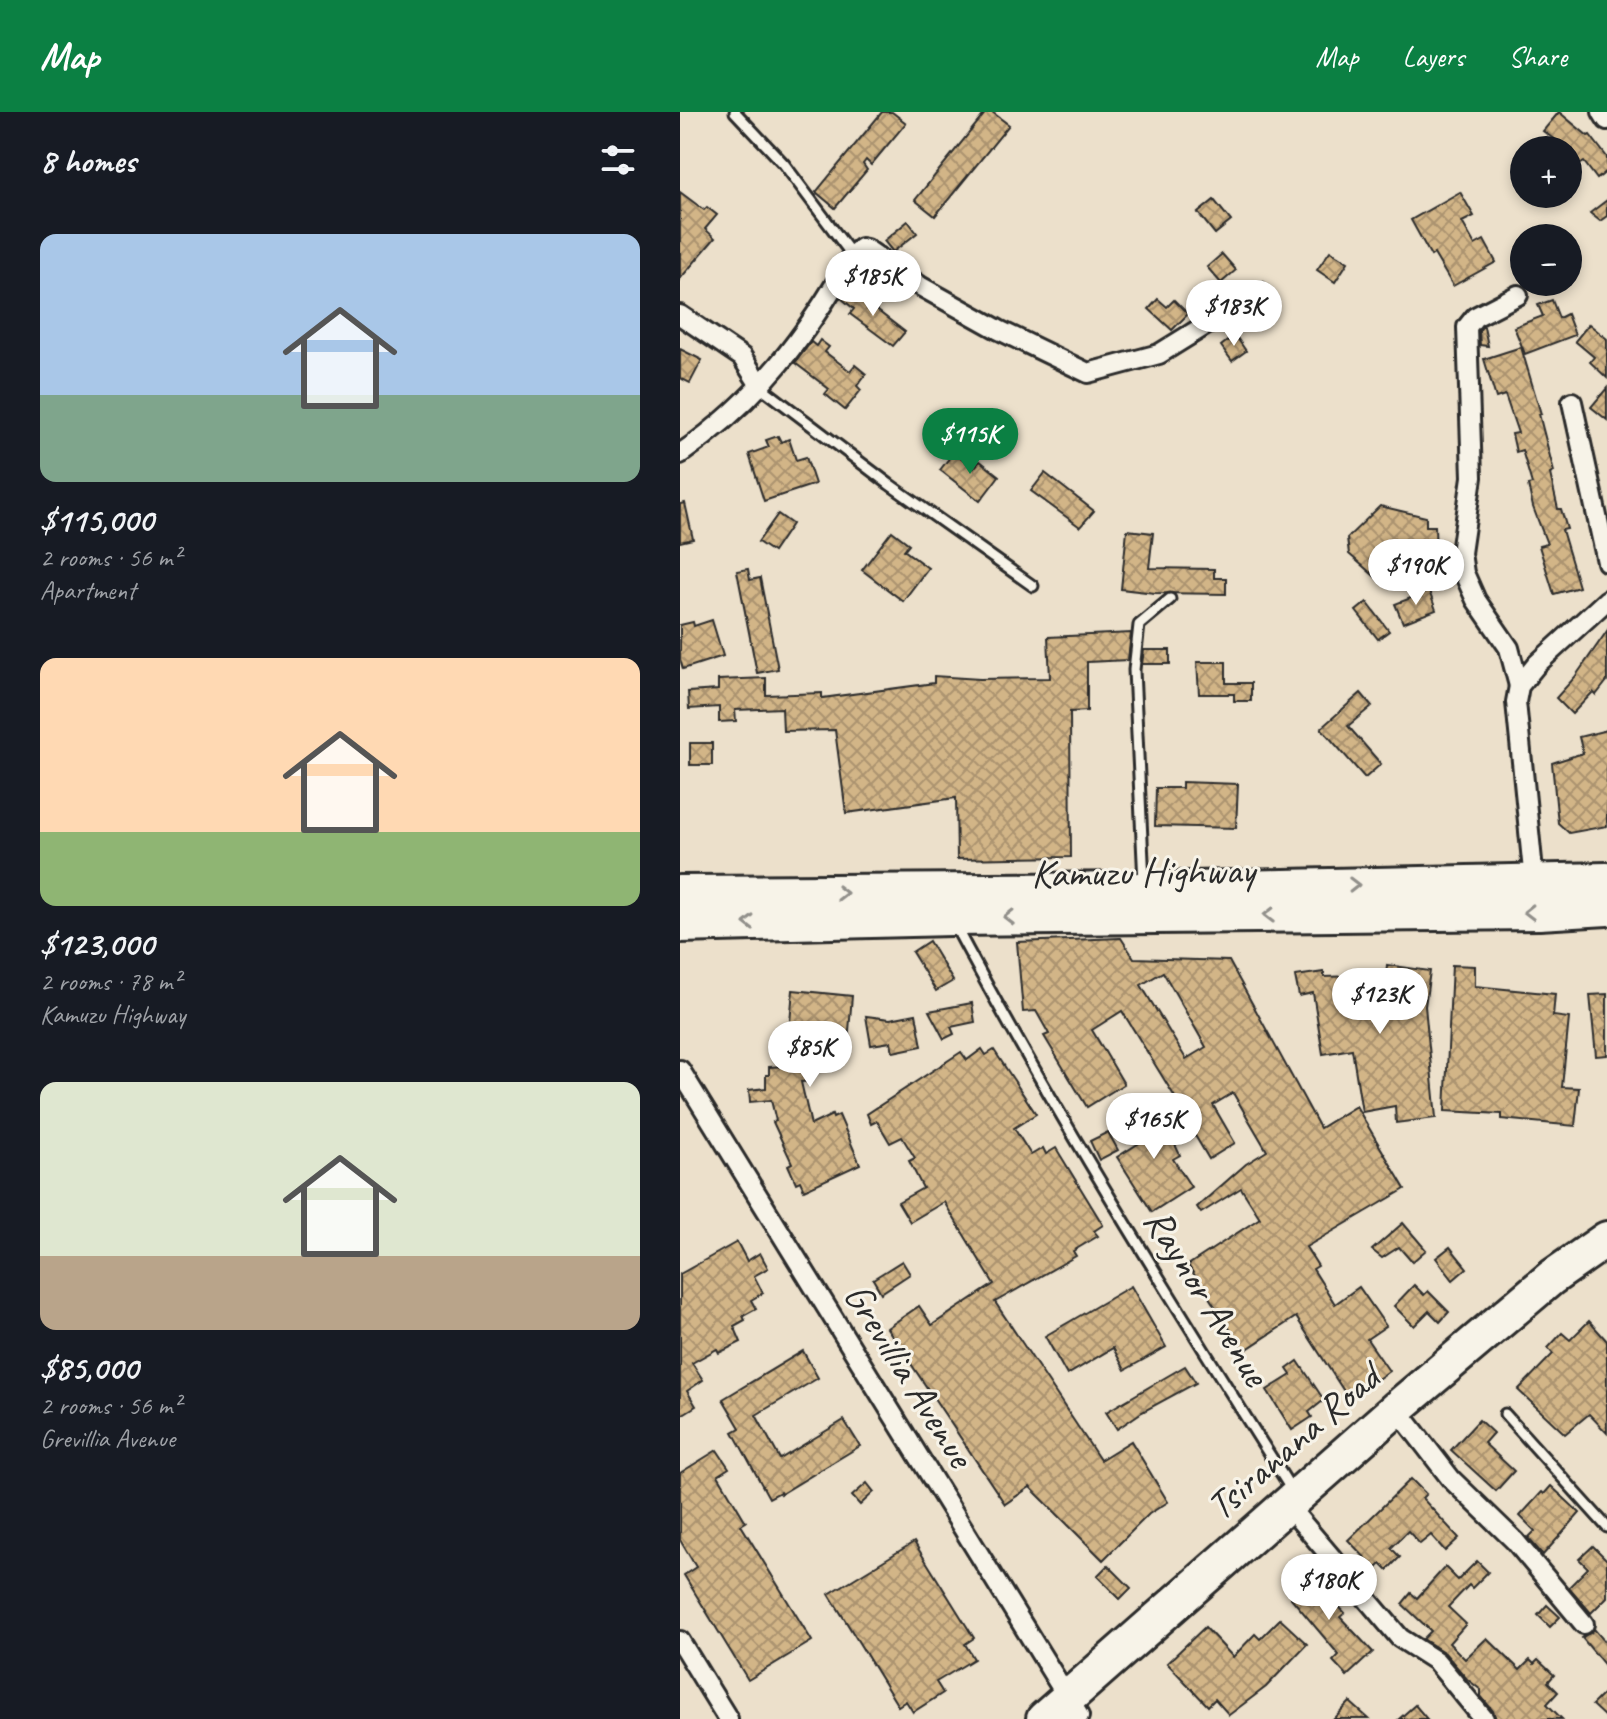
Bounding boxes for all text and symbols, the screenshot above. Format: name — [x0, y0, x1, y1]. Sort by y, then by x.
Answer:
text: Map — [40, 33, 99, 80]
text: Map — [1316, 39, 1359, 74]
text: Layers — [1403, 39, 1464, 74]
text: Share — [1508, 39, 1567, 74]
map controls — [1510, 136, 1582, 296]
button: + — [1510, 136, 1582, 208]
icon: filters — [596, 138, 640, 182]
text: 8 homes — [40, 139, 136, 182]
button: − — [1510, 224, 1582, 296]
pin: $185K — [817, 250, 929, 318]
text: $185K — [843, 259, 903, 292]
pin: $183K — [1178, 280, 1290, 348]
icon: home — [268, 286, 412, 430]
text: $183K — [1204, 289, 1264, 322]
pin: $115K — [914, 408, 1026, 476]
text: $115K — [940, 417, 1000, 450]
text: $115,000 — [40, 498, 153, 541]
pin: $190K — [1360, 539, 1472, 607]
text: 2 rooms · 56 m² — [40, 541, 181, 574]
text: $190K — [1386, 548, 1446, 581]
text: Apartment — [40, 574, 136, 607]
icon: home — [268, 710, 412, 854]
street label: Kamuzu Highway — [1031, 845, 1259, 899]
one-way arrow — [1348, 877, 1361, 894]
one-way arrow — [836, 884, 849, 902]
one-way arrow — [1522, 903, 1535, 921]
one-way arrow — [1262, 906, 1275, 924]
one-way arrow — [1002, 908, 1015, 926]
one-way arrow — [742, 914, 755, 931]
text: $123,000 — [40, 922, 154, 965]
text: 2 rooms · 78 m² — [40, 965, 181, 998]
pin: $123K — [1324, 968, 1436, 1036]
text: $123K — [1350, 977, 1410, 1010]
text: Kamuzu Highway — [40, 998, 185, 1031]
pin: $85K — [763, 1021, 857, 1089]
text: $85K — [786, 1030, 834, 1063]
pin: $165K — [1098, 1093, 1210, 1161]
text: $165K — [1124, 1102, 1184, 1135]
icon: home — [268, 1134, 412, 1278]
street label: Raynor Avenue — [1133, 1199, 1283, 1397]
street label: Grevillia Avenue — [833, 1274, 987, 1479]
text: $85,000 — [40, 1346, 138, 1389]
street label: Tsiranana Road — [1196, 1349, 1395, 1531]
text: 2 rooms · 56 m² — [40, 1389, 181, 1422]
text: Grevillia Avenue — [40, 1422, 175, 1455]
pin: $180K — [1273, 1554, 1385, 1622]
text: $180K — [1299, 1563, 1359, 1596]

